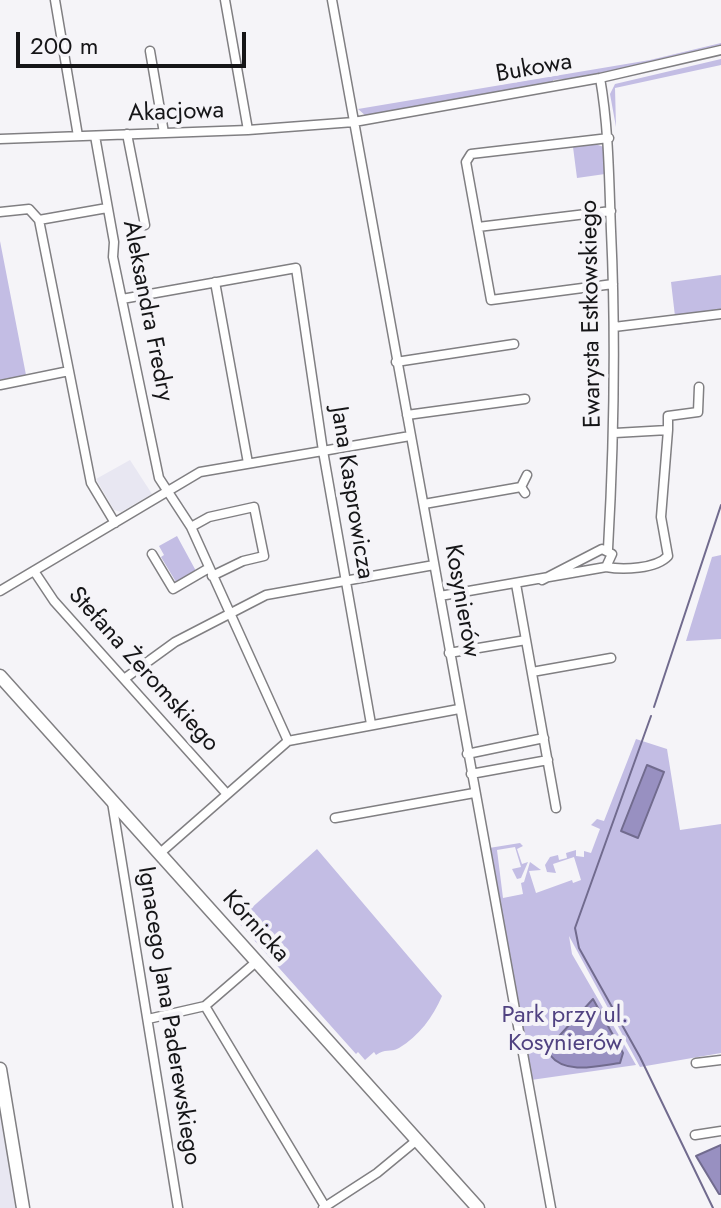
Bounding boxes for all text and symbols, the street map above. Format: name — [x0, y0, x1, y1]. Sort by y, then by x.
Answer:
scale bar — [20, 16, 250, 66]
text: 200 m — [30, 28, 98, 63]
street label: Bukowa — [494, 48, 574, 90]
street label: Akacjowa — [128, 97, 224, 129]
street label: Ewarysta Estkowskiego — [576, 200, 608, 428]
street label: Aleksandra Fredry — [115, 218, 179, 404]
street label: Jana Kasprowicza — [323, 405, 379, 581]
street label: Kosynierów — [437, 542, 485, 660]
street label: Stefana Żeromskiego — [61, 582, 225, 758]
street label: Ignacego Jana Paderewskiego — [130, 865, 206, 1167]
street label: Kórnicka — [215, 885, 295, 969]
park label: Park przy ul. Kosynierów — [501, 1002, 629, 1058]

